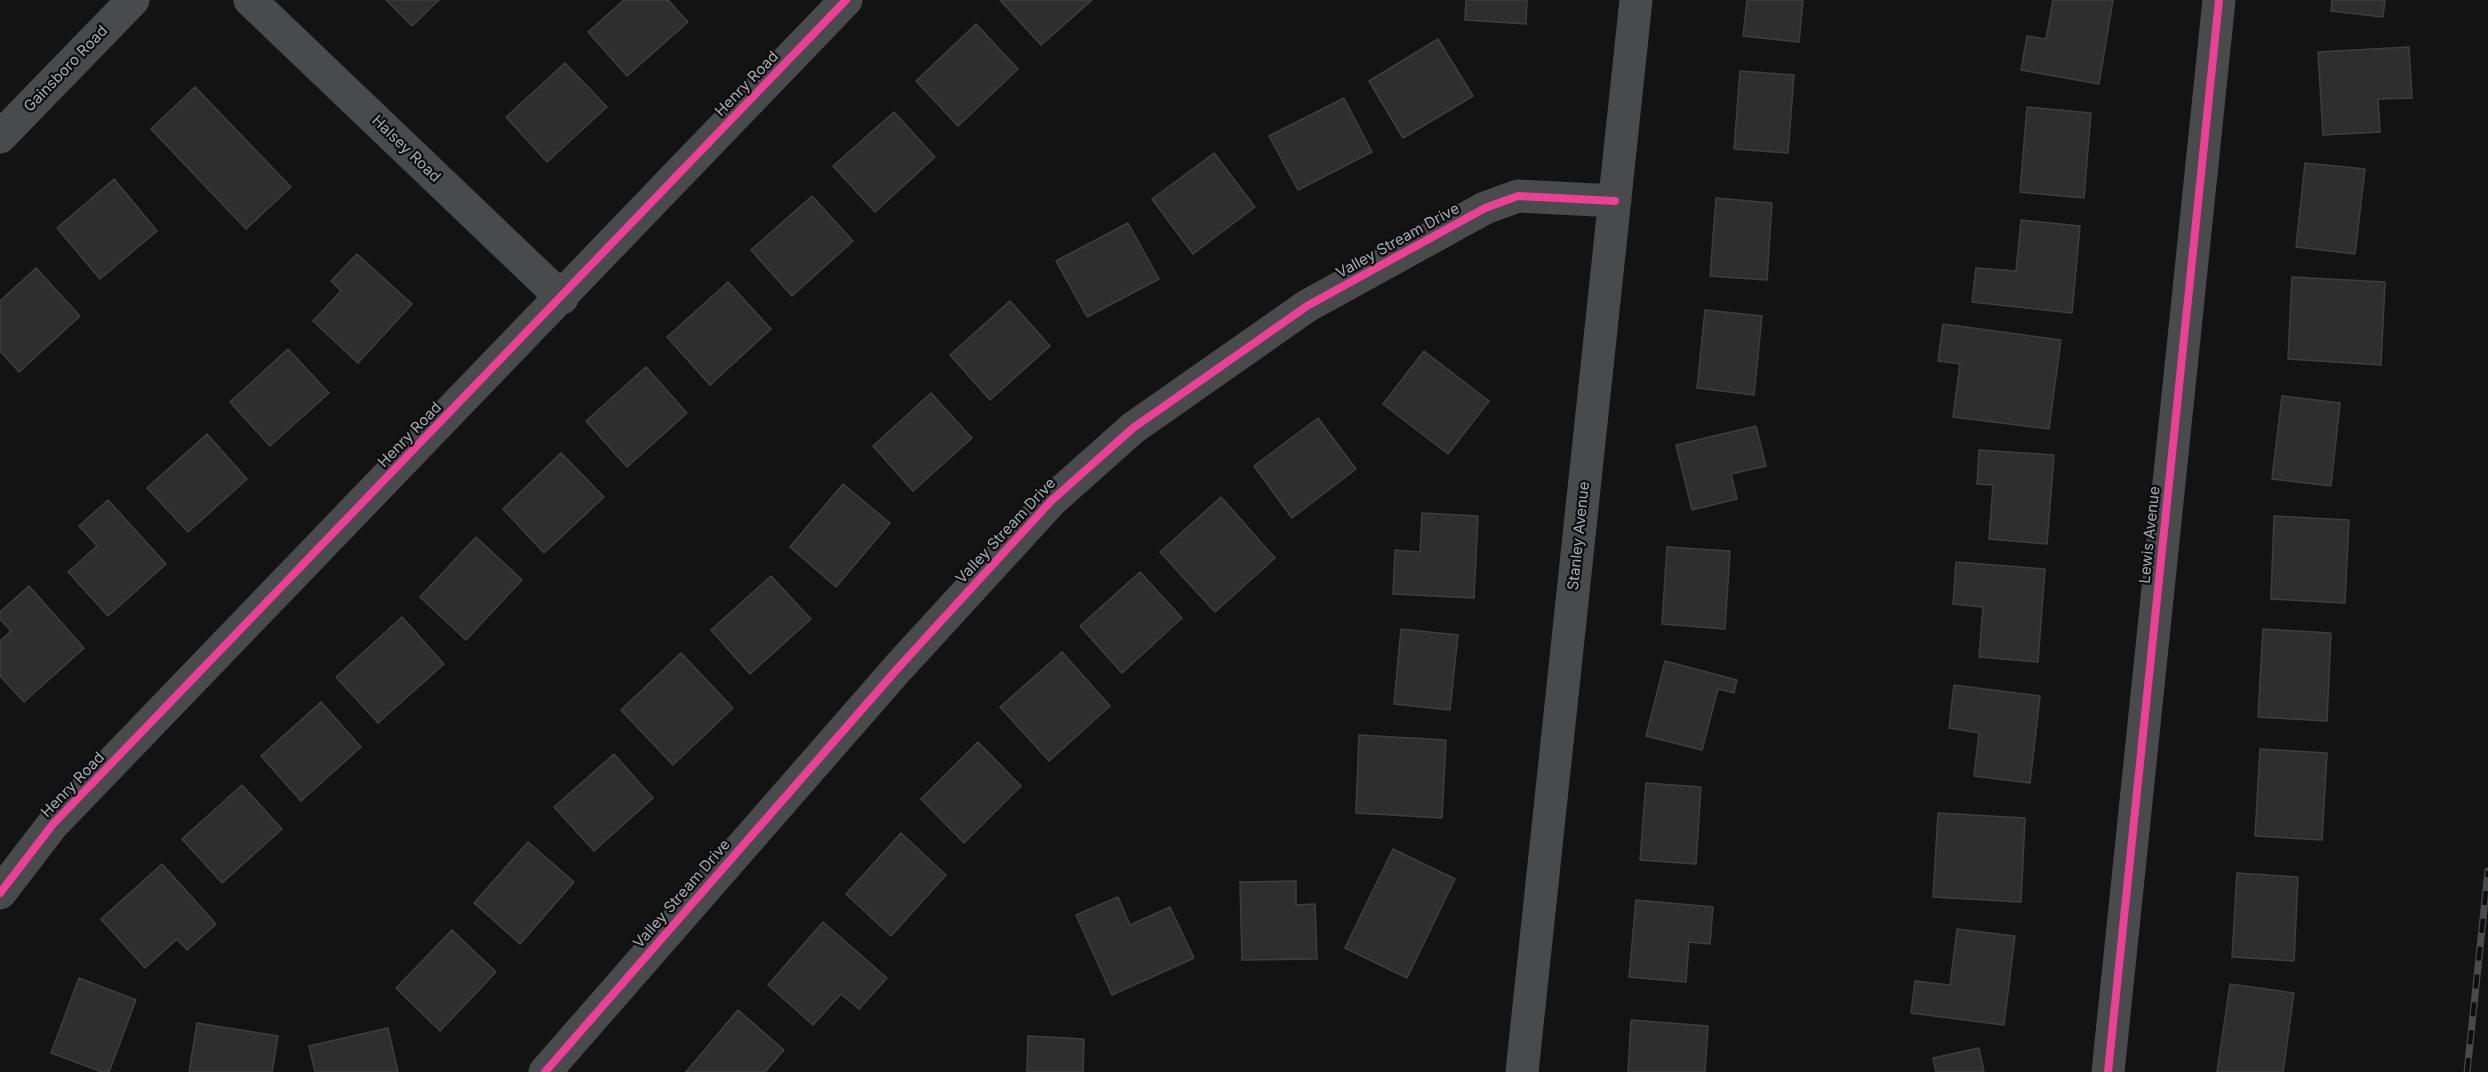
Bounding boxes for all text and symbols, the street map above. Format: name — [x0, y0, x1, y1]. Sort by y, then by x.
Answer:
street label: Gainsboro Road — [20, 22, 112, 116]
street label: Henry Road — [712, 48, 782, 120]
street label: Halsey Road — [368, 112, 444, 186]
street label: Valley Stream Drive — [1333, 200, 1463, 282]
street label: Henry Road — [375, 399, 445, 471]
street label: Valley Stream Drive — [952, 474, 1060, 588]
street label: Stanley Avenue — [1564, 481, 1594, 591]
street label: Lewis Avenue — [2136, 485, 2164, 585]
street label: Henry Road — [38, 749, 108, 821]
street label: Valley Stream Drive — [630, 836, 734, 952]

